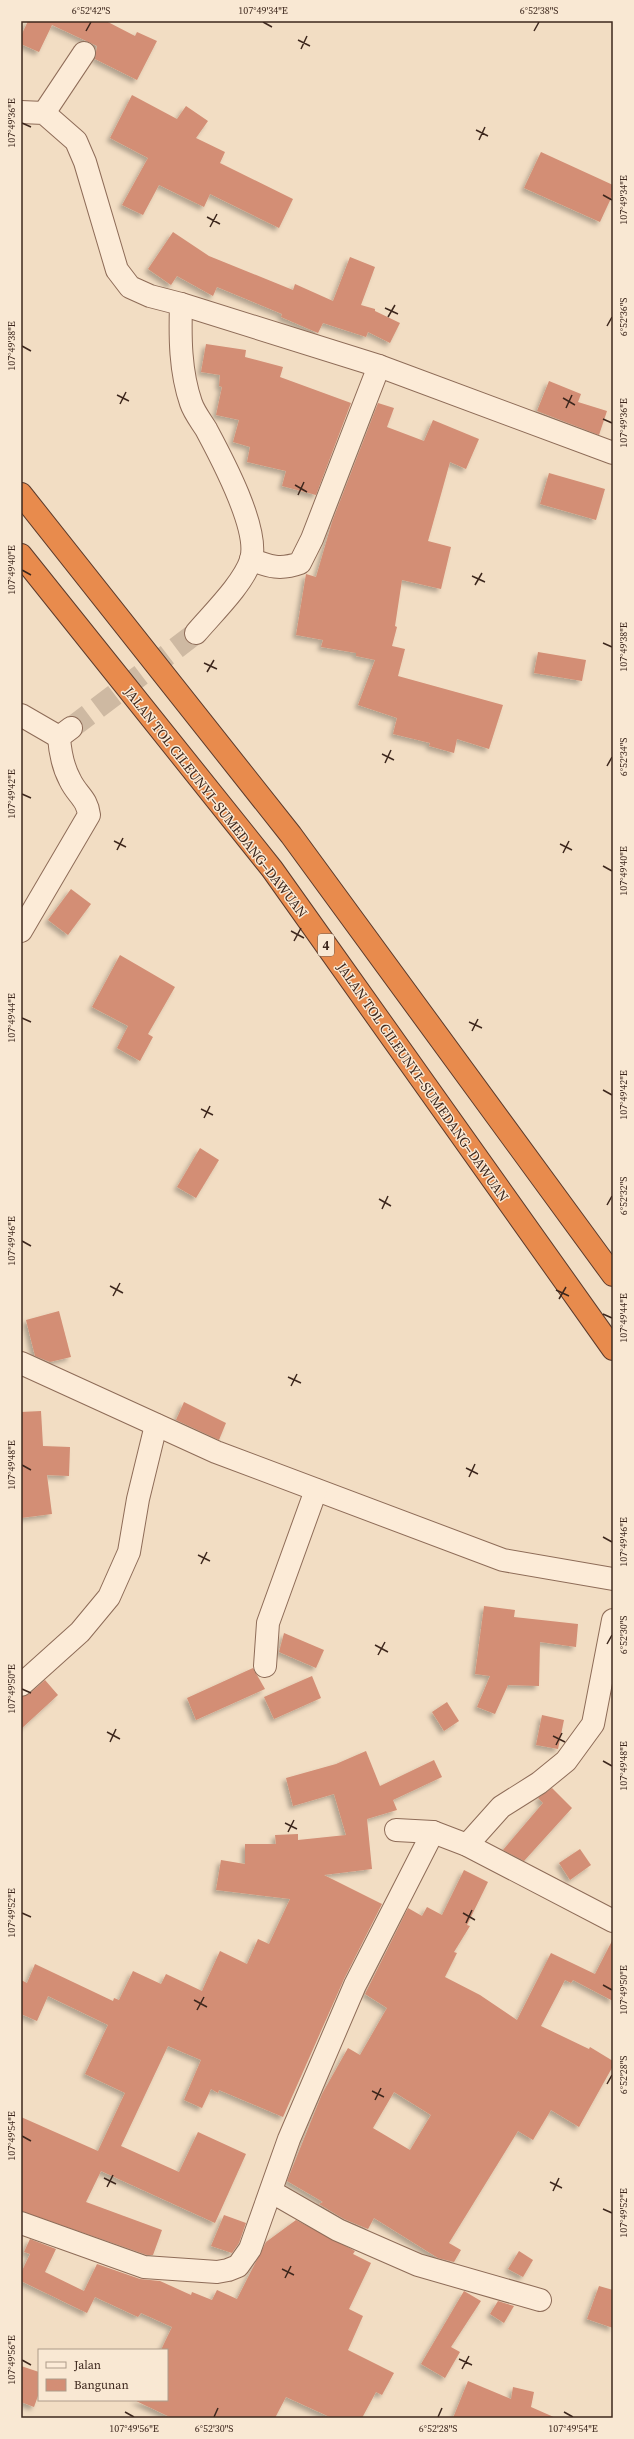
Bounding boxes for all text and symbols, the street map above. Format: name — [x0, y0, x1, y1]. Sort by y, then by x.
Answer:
text: 6°52'42"S — [72, 4, 110, 17]
text: 107°49'34"E — [238, 4, 288, 17]
text: 6°52'38"S — [520, 4, 558, 17]
text: 107°49'36"E — [5, 98, 18, 148]
text: 107°49'34"E — [617, 175, 630, 225]
text: 6°52'36"S — [617, 298, 630, 336]
text: 107°49'38"E — [5, 321, 18, 371]
text: 107°49'36"E — [617, 398, 630, 448]
text: 107°49'40"E — [5, 545, 18, 595]
text: 107°49'38"E — [617, 622, 630, 672]
street label: JALAN TOL CILEUNYI–SUMEDANG–DAWUAN — [119, 682, 313, 922]
text: 6°52'34"S — [617, 738, 630, 776]
text: 107°49'42"E — [5, 769, 18, 819]
text: 107°49'40"E — [617, 846, 630, 896]
road number: 4 — [318, 934, 334, 956]
street label: JALAN TOL CILEUNYI–SUMEDANG–DAWUAN — [332, 958, 514, 1206]
text: 107°49'44"E — [5, 993, 18, 1043]
text: 107°49'42"E — [617, 1070, 630, 1120]
text: 6°52'32"S — [617, 1177, 630, 1215]
text: 107°49'46"E — [5, 1216, 18, 1266]
text: 107°49'44"E — [617, 1293, 630, 1343]
text: 107°49'48"E — [5, 1440, 18, 1490]
text: 107°49'46"E — [617, 1517, 630, 1567]
text: 6°52'30"S — [617, 1616, 630, 1654]
text: 107°49'50"E — [5, 1664, 18, 1714]
text: 107°49'48"E — [617, 1741, 630, 1791]
text: 107°49'52"E — [5, 1888, 18, 1938]
text: 107°49'50"E — [617, 1965, 630, 2015]
text: 6°52'28"S — [617, 2056, 630, 2094]
text: 107°49'54"E — [5, 2111, 18, 2161]
text: 107°49'52"E — [617, 2188, 630, 2238]
text: 107°49'56"E — [5, 2335, 18, 2385]
legend — [38, 2349, 168, 2401]
text: Jalan — [73, 2357, 101, 2373]
text: Bangunan — [74, 2377, 129, 2393]
text: 107°49'56"E — [109, 2422, 159, 2435]
text: 6°52'30"S — [195, 2422, 233, 2435]
text: 6°52'28"S — [419, 2422, 457, 2435]
text: 107°49'54"E — [548, 2422, 598, 2435]

